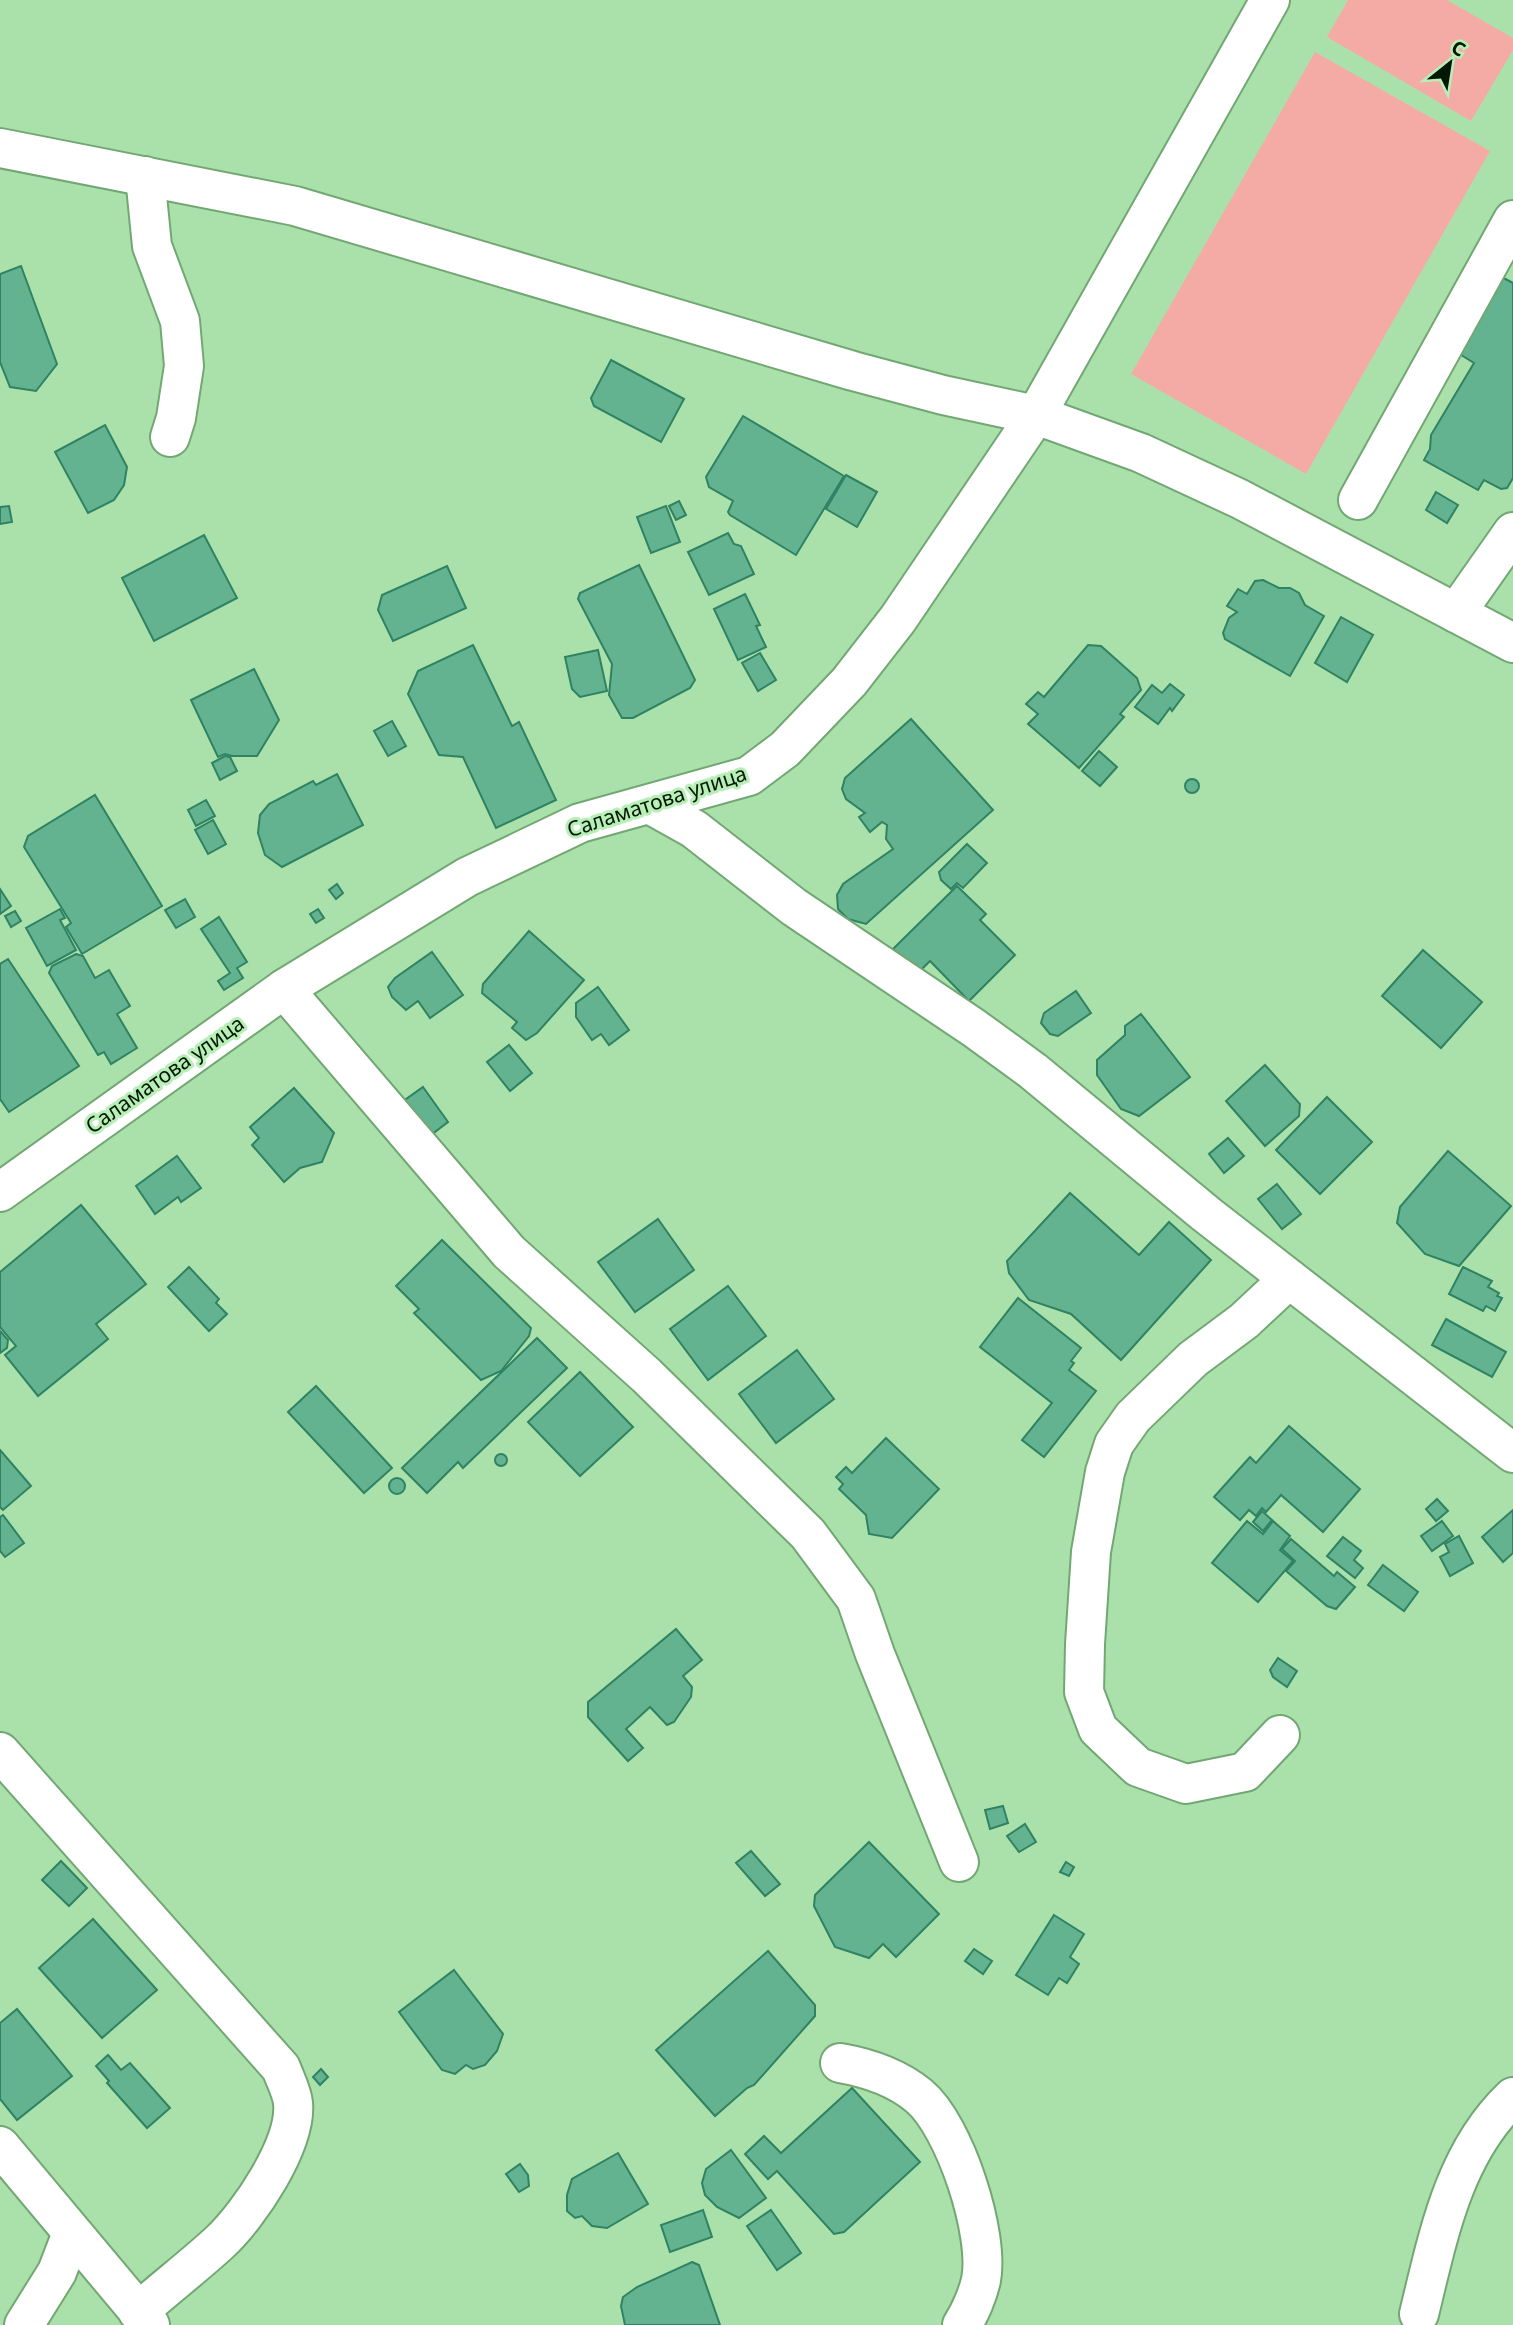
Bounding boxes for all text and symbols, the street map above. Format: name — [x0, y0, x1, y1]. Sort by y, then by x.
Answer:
north arrow — [1415, 28, 1485, 98]
text: С — [1447, 34, 1470, 63]
street label: Саламатова улица — [563, 759, 750, 843]
street label: Саламатова улица — [80, 1009, 249, 1139]

